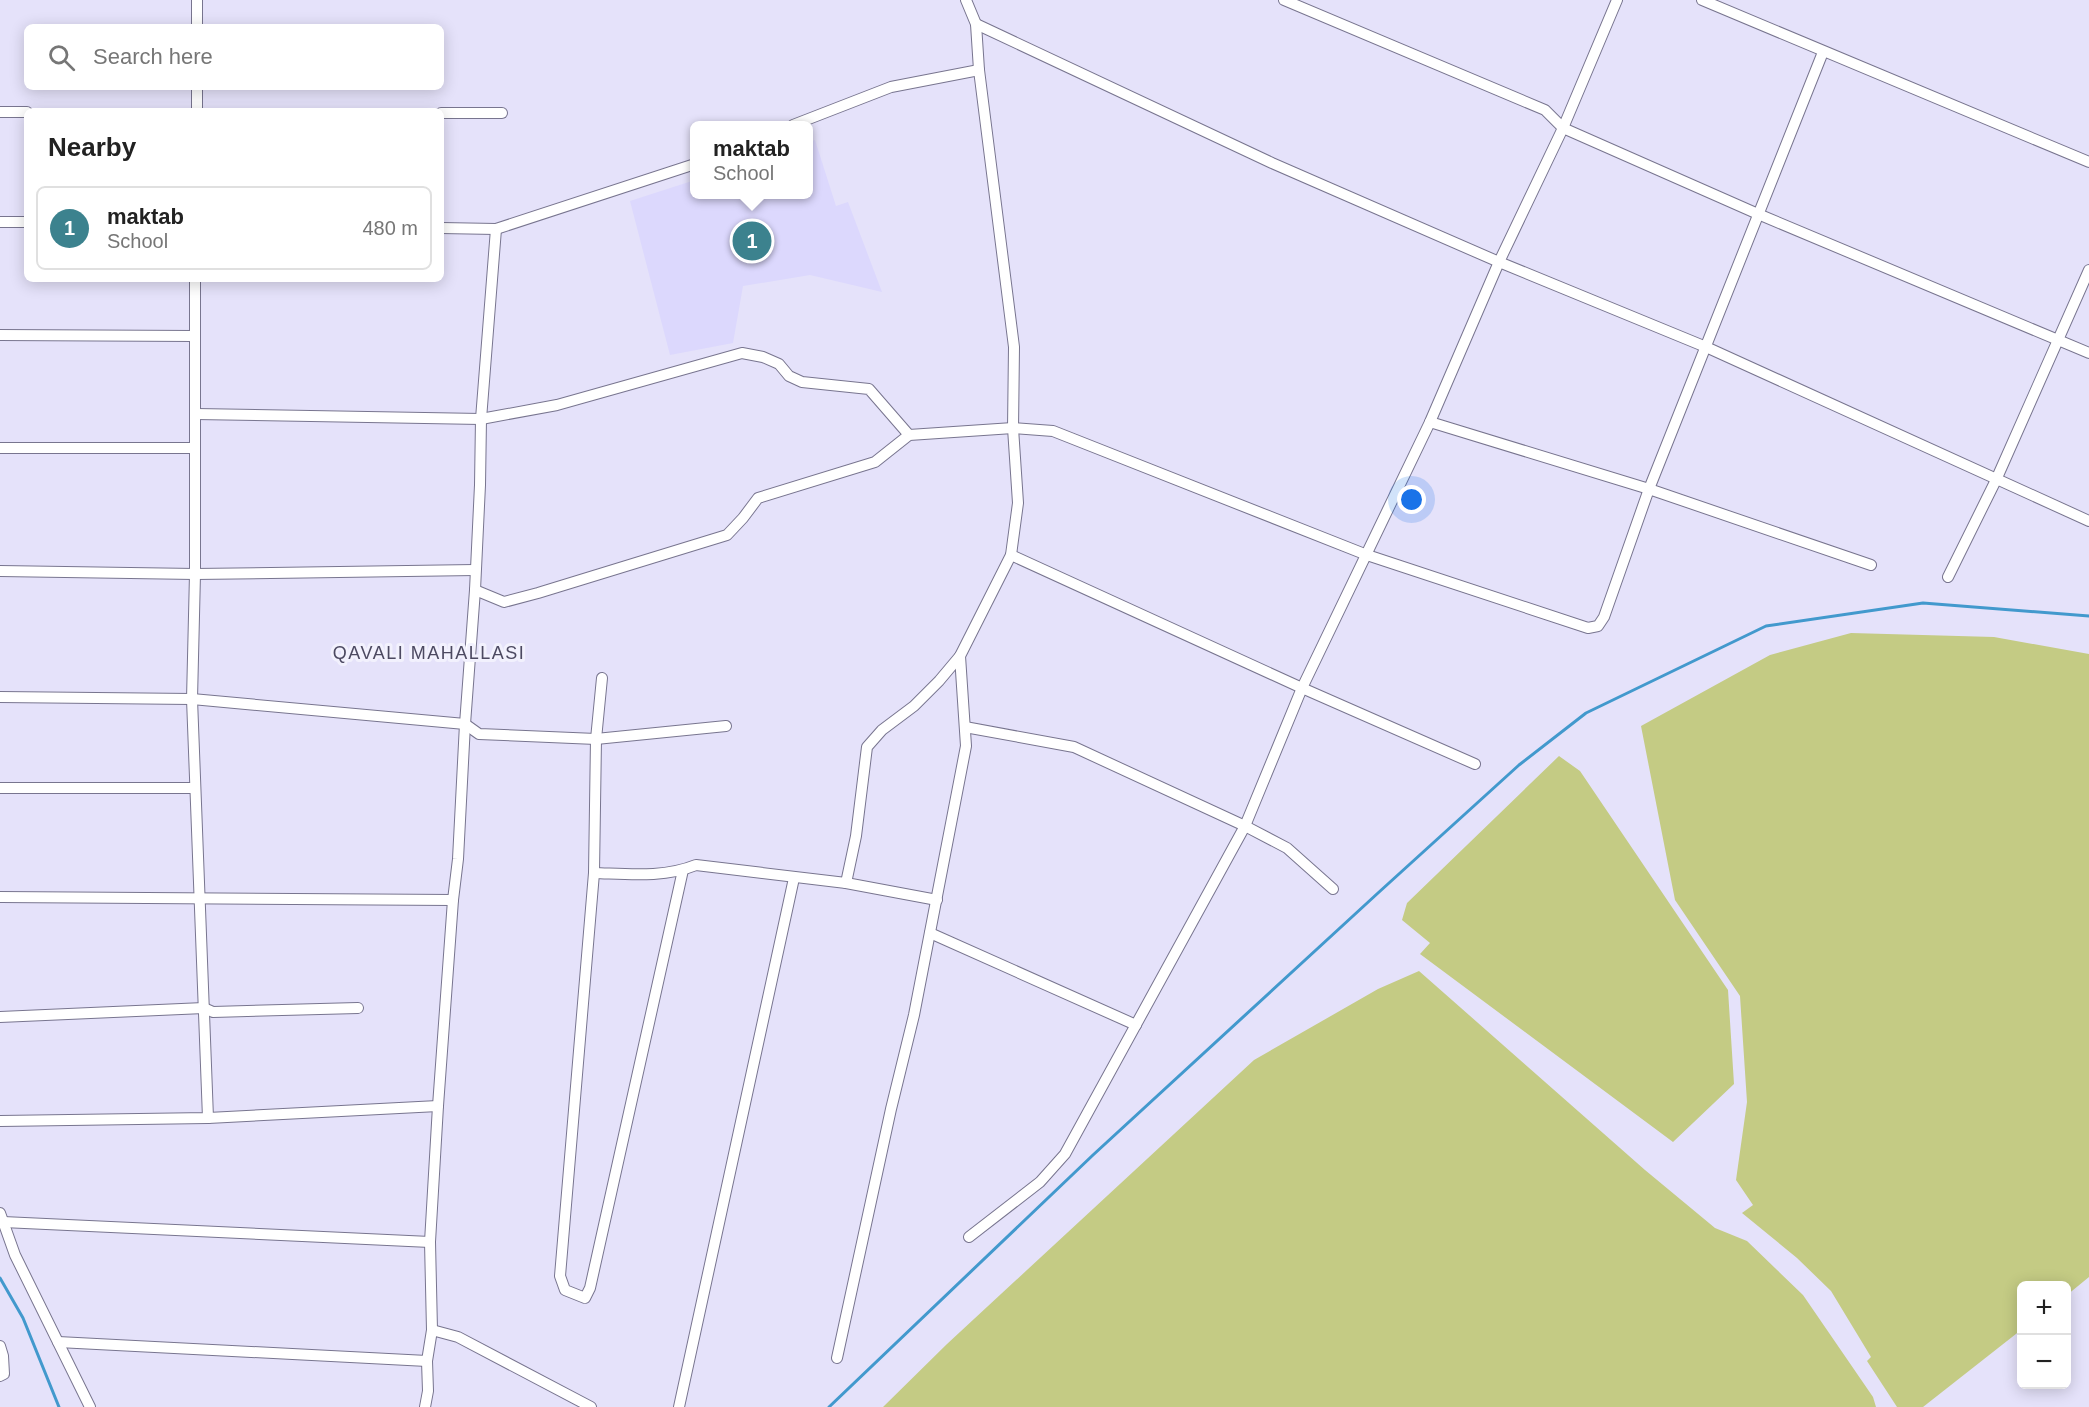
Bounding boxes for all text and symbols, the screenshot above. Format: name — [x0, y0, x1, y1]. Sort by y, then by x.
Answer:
search box — [24, 24, 444, 90]
icon: search — [45, 41, 78, 74]
text: Search here — [93, 44, 213, 69]
popup — [690, 121, 813, 199]
text: Nearby — [48, 132, 136, 162]
text: maktab — [713, 136, 790, 161]
text: School — [713, 162, 774, 184]
text: maktab — [107, 204, 184, 229]
text: 1 — [64, 217, 75, 239]
text: 480 m — [362, 217, 418, 239]
pin: 1 — [732, 218, 771, 264]
text: School — [107, 230, 168, 252]
your location — [1397, 485, 1426, 514]
district label: QAVALI MAHALLASI — [333, 643, 525, 663]
map controls — [2017, 1281, 2071, 1389]
button: + — [2017, 1281, 2071, 1335]
button: − — [2017, 1335, 2071, 1389]

